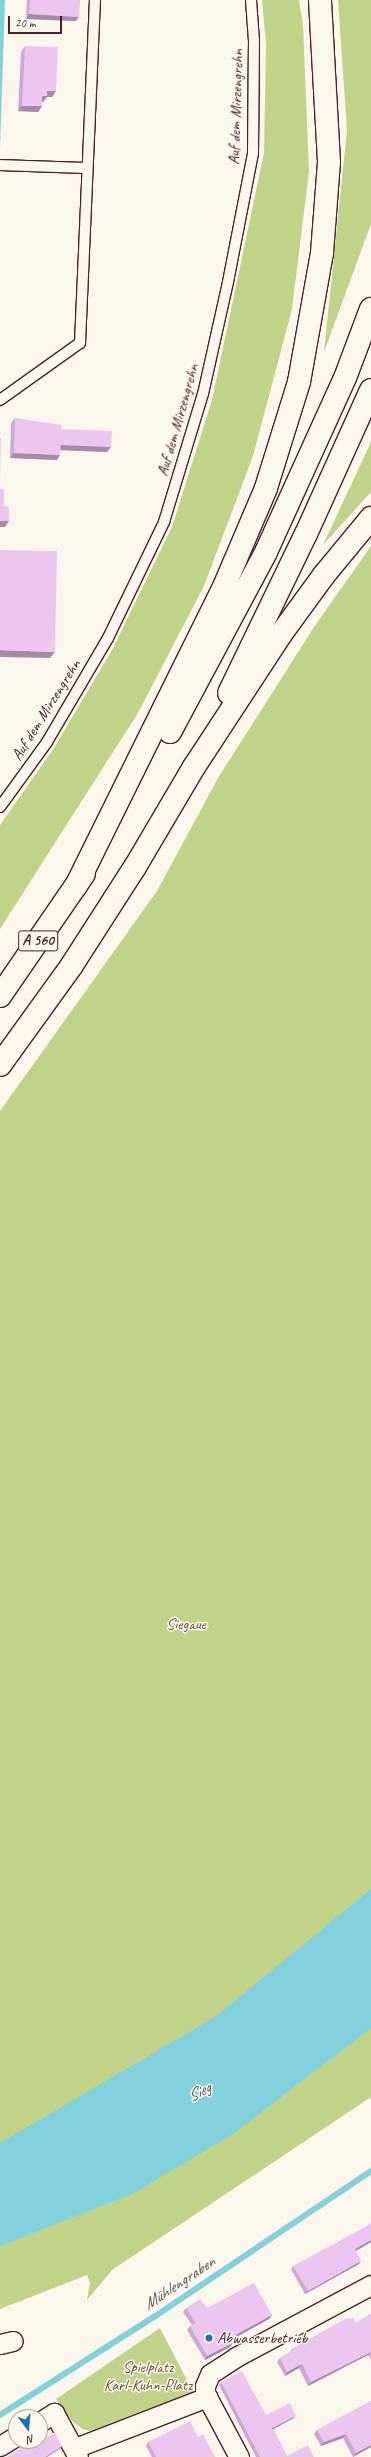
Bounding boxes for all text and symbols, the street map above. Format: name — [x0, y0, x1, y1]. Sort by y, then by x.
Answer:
scale bar — [10, 8, 64, 34]
text: 20 m — [15, 15, 35, 31]
street label: Auf dem Mirzengrehn — [224, 48, 248, 166]
street label: Auf dem Mirzengrehn — [153, 361, 203, 479]
street label: Auf dem Mirzengrehn — [7, 655, 85, 765]
road number: A 560 — [18, 928, 58, 954]
park label: Siegaue — [166, 1614, 206, 1634]
water label: Sieg — [184, 2078, 214, 2106]
water label: Mühlengraben — [139, 2252, 219, 2314]
place label: Abwasserbetrieb — [217, 2328, 307, 2348]
marker: Abwasserbetrieb — [204, 2333, 214, 2343]
park label: Spielplatz Karl-Kuhn-Platz — [104, 2357, 192, 2395]
north arrow — [8, 2409, 48, 2449]
text: N — [26, 2432, 36, 2447]

